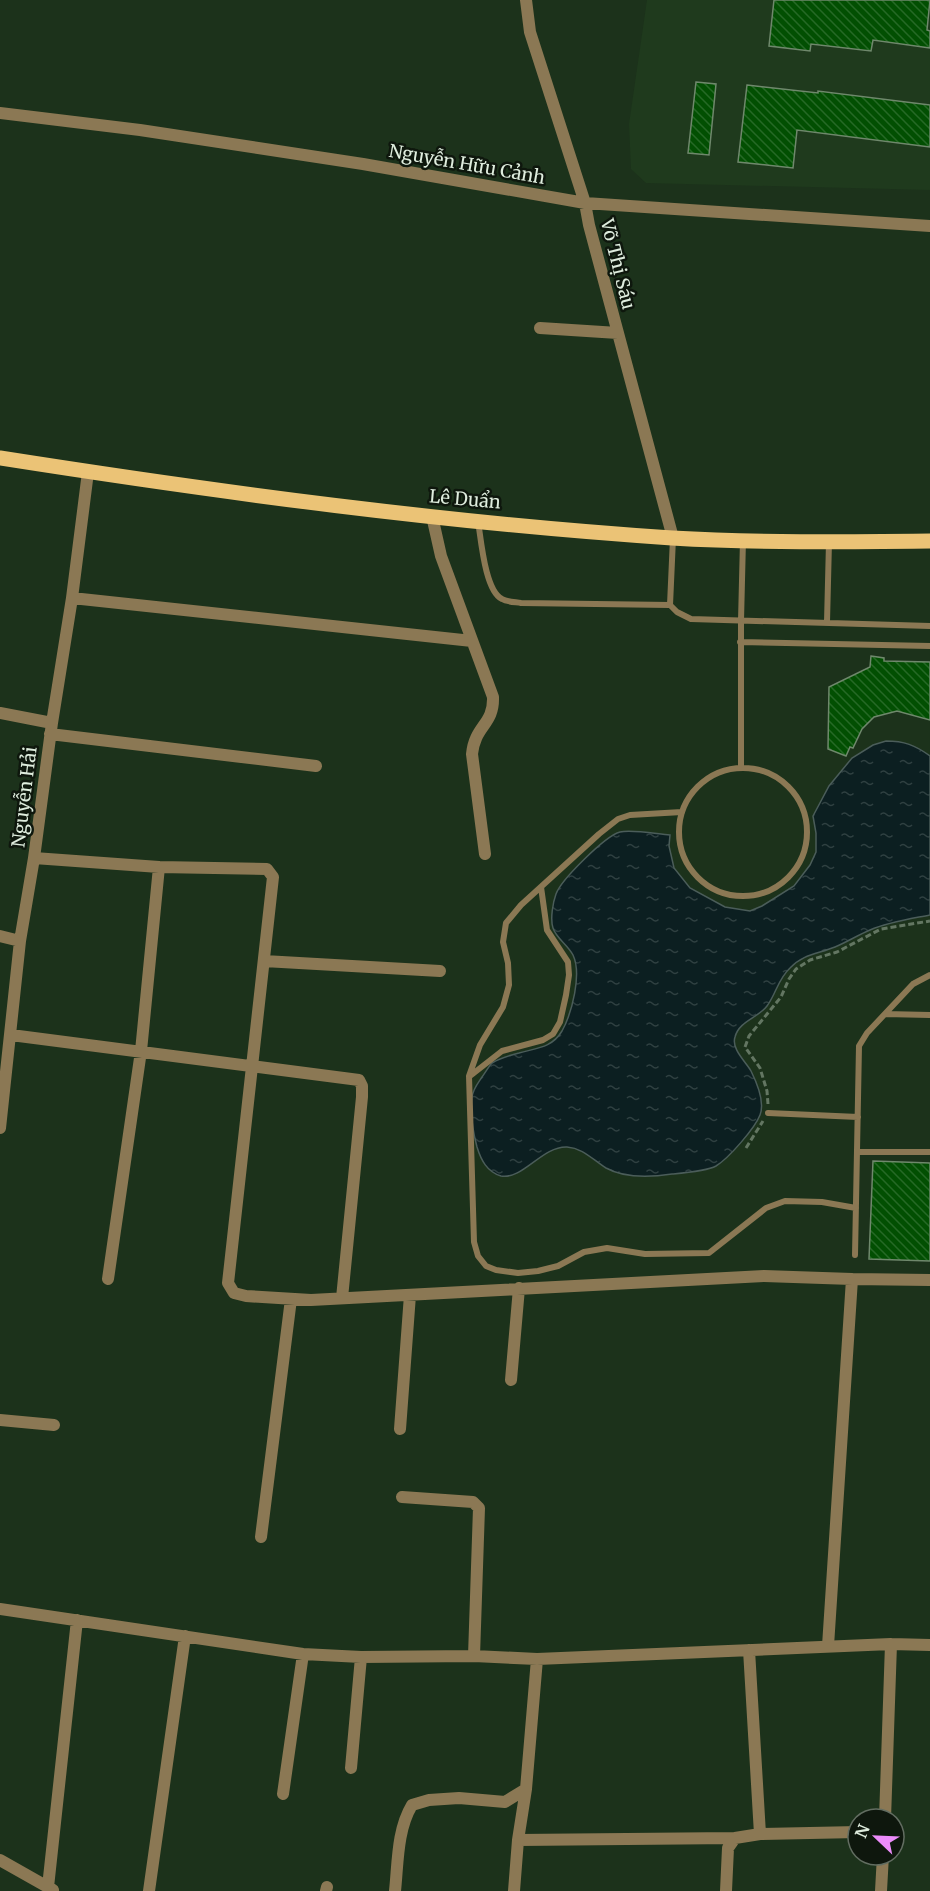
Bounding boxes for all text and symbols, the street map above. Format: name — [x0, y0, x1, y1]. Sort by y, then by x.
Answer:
street label: Nguyễn Hữu Cảnh — [387, 139, 547, 189]
street label: Võ Thị Sáu — [595, 215, 640, 312]
street label: Lê Duẩn — [428, 484, 502, 514]
street label: Nguyễn Hải — [6, 745, 42, 849]
north arrow — [846, 1807, 906, 1867]
text: N — [851, 1821, 874, 1841]

